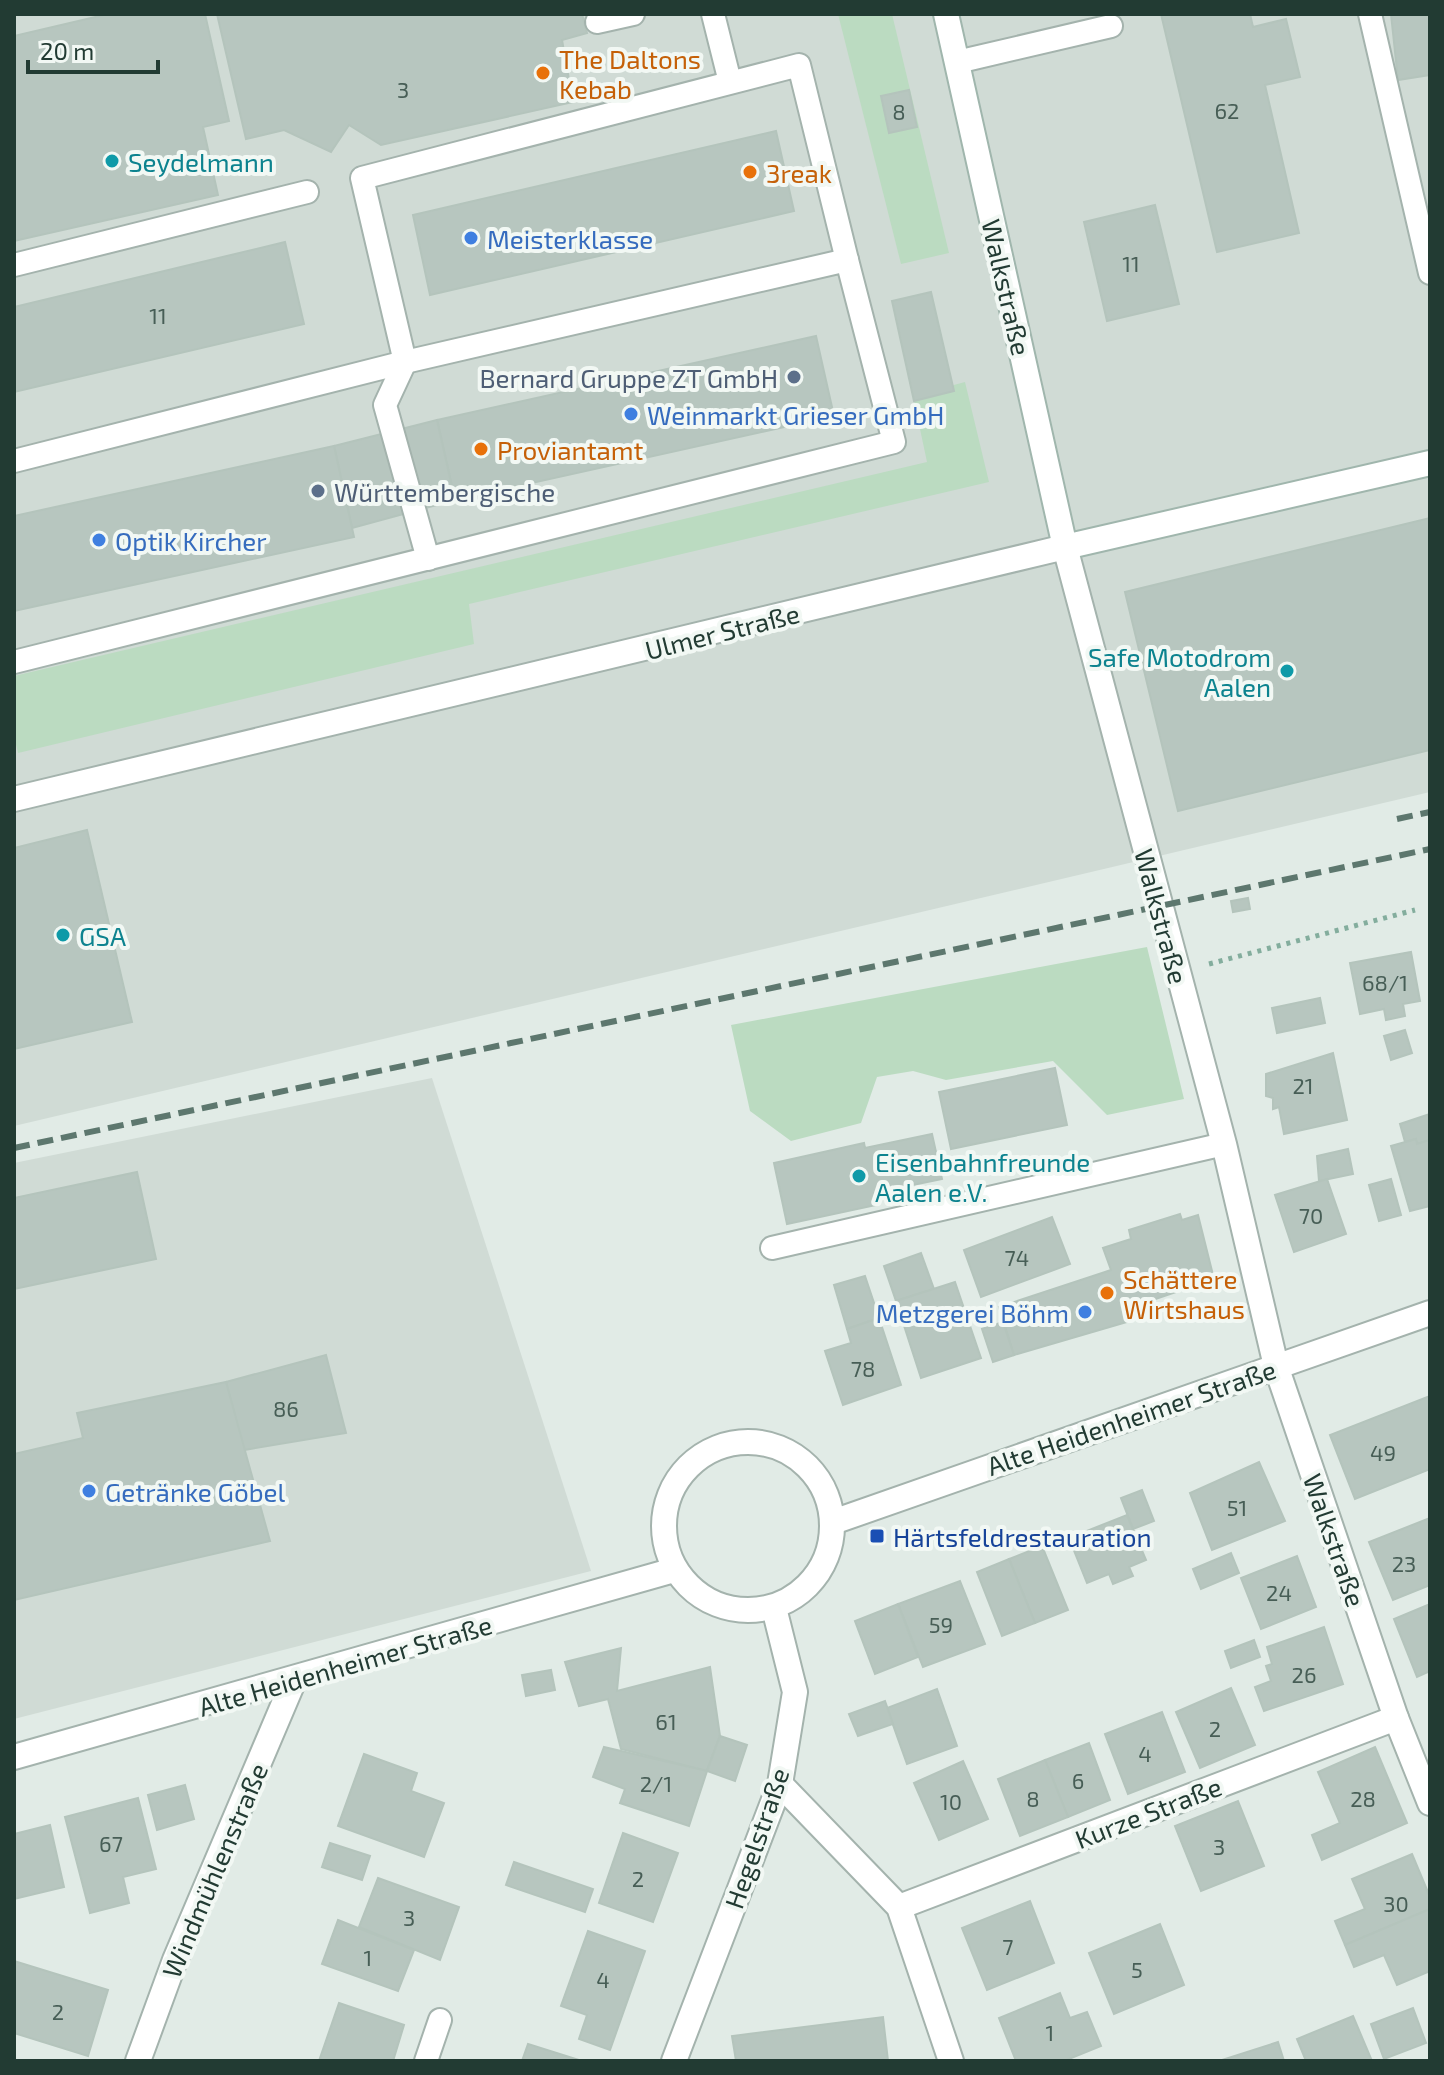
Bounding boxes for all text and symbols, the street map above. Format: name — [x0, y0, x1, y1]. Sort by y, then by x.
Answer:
scale bar — [28, 24, 158, 74]
text: 20 m — [40, 36, 94, 65]
place label: The Daltons Kebab — [559, 43, 701, 104]
marker: The Daltons Kebab — [534, 64, 552, 82]
house number: 3 — [397, 76, 409, 102]
house number: 62 — [1215, 97, 1239, 123]
house number: 8 — [892, 98, 906, 124]
place label: Seydelmann — [128, 146, 274, 177]
marker: Seydelmann — [103, 152, 121, 170]
place label: 3reak — [766, 157, 832, 188]
marker: 3reak — [741, 163, 759, 181]
street label: Walkstraße — [976, 216, 1038, 358]
place label: Meisterklasse — [487, 223, 653, 254]
marker: Meisterklasse — [462, 229, 480, 247]
house number: 11 — [1122, 250, 1140, 276]
house number: 11 — [149, 302, 167, 328]
place label: Bernard Gruppe ZT GmbH — [479, 362, 778, 393]
marker: Bernard Gruppe ZT GmbH — [785, 368, 803, 386]
place label: Weinmarkt Grieser GmbH — [647, 399, 944, 430]
marker: Weinmarkt Grieser GmbH — [622, 405, 640, 423]
place label: Proviantamt — [497, 434, 644, 465]
marker: Proviantamt — [472, 440, 490, 458]
place label: Württembergische — [334, 476, 555, 507]
marker: Württembergische — [309, 482, 327, 500]
place label: Optik Kircher — [115, 525, 267, 556]
marker: Optik Kircher — [90, 531, 108, 549]
street label: Ulmer Straße — [642, 597, 802, 665]
place label: Safe Motodrom Aalen — [1088, 641, 1271, 702]
marker: Safe Motodrom Aalen — [1278, 662, 1296, 680]
street label: Walkstraße — [1129, 845, 1195, 987]
place label: GSA — [79, 920, 126, 951]
marker: GSA — [54, 926, 72, 944]
house number: 68/1 — [1362, 969, 1408, 995]
house number: 21 — [1292, 1072, 1314, 1098]
place label: Eisenbahnfreunde Aalen e.V. — [875, 1146, 1090, 1207]
marker: Eisenbahnfreunde Aalen e.V. — [850, 1167, 868, 1185]
house number: 70 — [1299, 1202, 1323, 1228]
house number: 74 — [1005, 1244, 1029, 1270]
place label: Schättere Wirtshaus — [1123, 1263, 1245, 1324]
marker: Schättere Wirtshaus — [1098, 1284, 1116, 1302]
place label: Metzgerei Böhm — [876, 1297, 1069, 1328]
marker: Metzgerei Böhm — [1076, 1303, 1094, 1321]
street label: Alte Heidenheimer Straße — [982, 1353, 1280, 1481]
house number: 78 — [851, 1355, 875, 1381]
house number: 86 — [273, 1395, 299, 1421]
house number: 49 — [1370, 1439, 1396, 1465]
street label: Walkstraße — [1298, 1469, 1372, 1611]
place label: Getränke Göbel — [105, 1476, 285, 1507]
marker: Getränke Göbel — [80, 1482, 98, 1500]
house number: 51 — [1227, 1494, 1247, 1520]
place label: Härtsfeldrestauration — [893, 1521, 1152, 1552]
marker: Härtsfeldrestauration — [868, 1527, 886, 1545]
house number: 23 — [1392, 1550, 1416, 1576]
house number: 24 — [1266, 1579, 1292, 1605]
street label: Alte Heidenheimer Straße — [195, 1608, 495, 1722]
house number: 59 — [929, 1611, 953, 1637]
house number: 26 — [1292, 1661, 1316, 1687]
house number: 61 — [655, 1708, 677, 1734]
house number: 2 — [1209, 1715, 1221, 1741]
house number: 4 — [1138, 1740, 1152, 1766]
street label: Windmühlenstraße — [155, 1758, 273, 1982]
street label: Hegelstraße — [717, 1764, 795, 1912]
house number: 6 — [1072, 1767, 1084, 1793]
house number: 2/1 — [640, 1770, 672, 1796]
street label: Kurze Straße — [1071, 1770, 1225, 1854]
house number: 8 — [1026, 1785, 1040, 1811]
house number: 28 — [1350, 1785, 1376, 1811]
house number: 10 — [940, 1788, 962, 1814]
house number: 67 — [99, 1830, 123, 1856]
house number: 3 — [1213, 1833, 1225, 1859]
house number: 2 — [632, 1865, 644, 1891]
house number: 30 — [1383, 1890, 1409, 1916]
house number: 3 — [403, 1904, 415, 1930]
house number: 7 — [1002, 1933, 1014, 1959]
house number: 1 — [364, 1944, 372, 1970]
house number: 5 — [1131, 1956, 1143, 1982]
house number: 4 — [596, 1966, 610, 1992]
house number: 2 — [52, 1998, 64, 2024]
house number: 1 — [1046, 2019, 1054, 2045]

